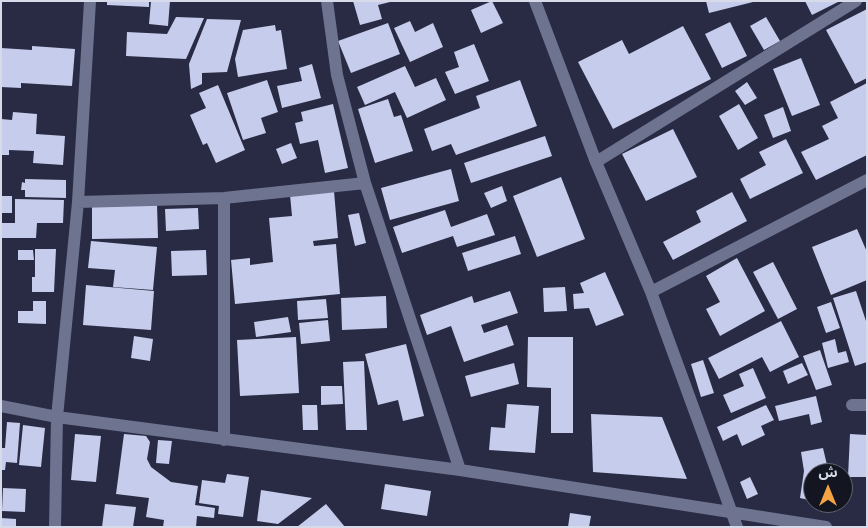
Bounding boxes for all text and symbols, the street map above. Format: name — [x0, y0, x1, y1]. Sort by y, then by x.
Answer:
north arrow — [803, 463, 853, 513]
text: ش — [818, 465, 838, 482]

